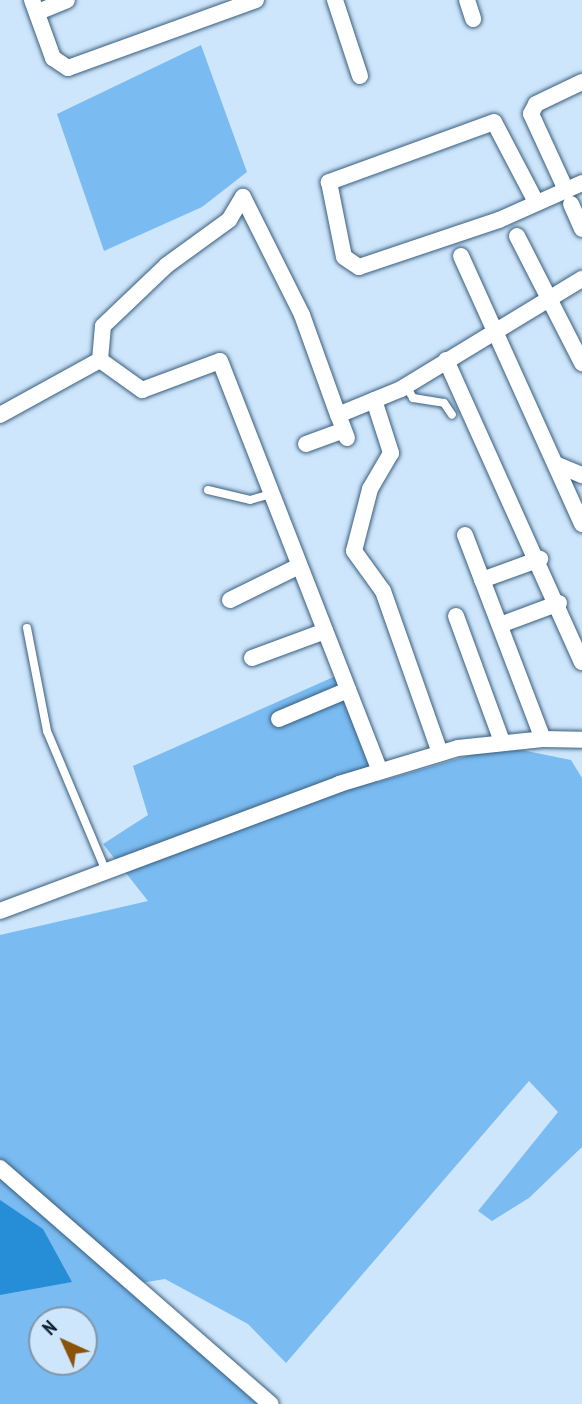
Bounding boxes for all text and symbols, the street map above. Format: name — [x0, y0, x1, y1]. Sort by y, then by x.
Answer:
north arrow — [28, 1306, 98, 1376]
text: N — [37, 1315, 62, 1340]

